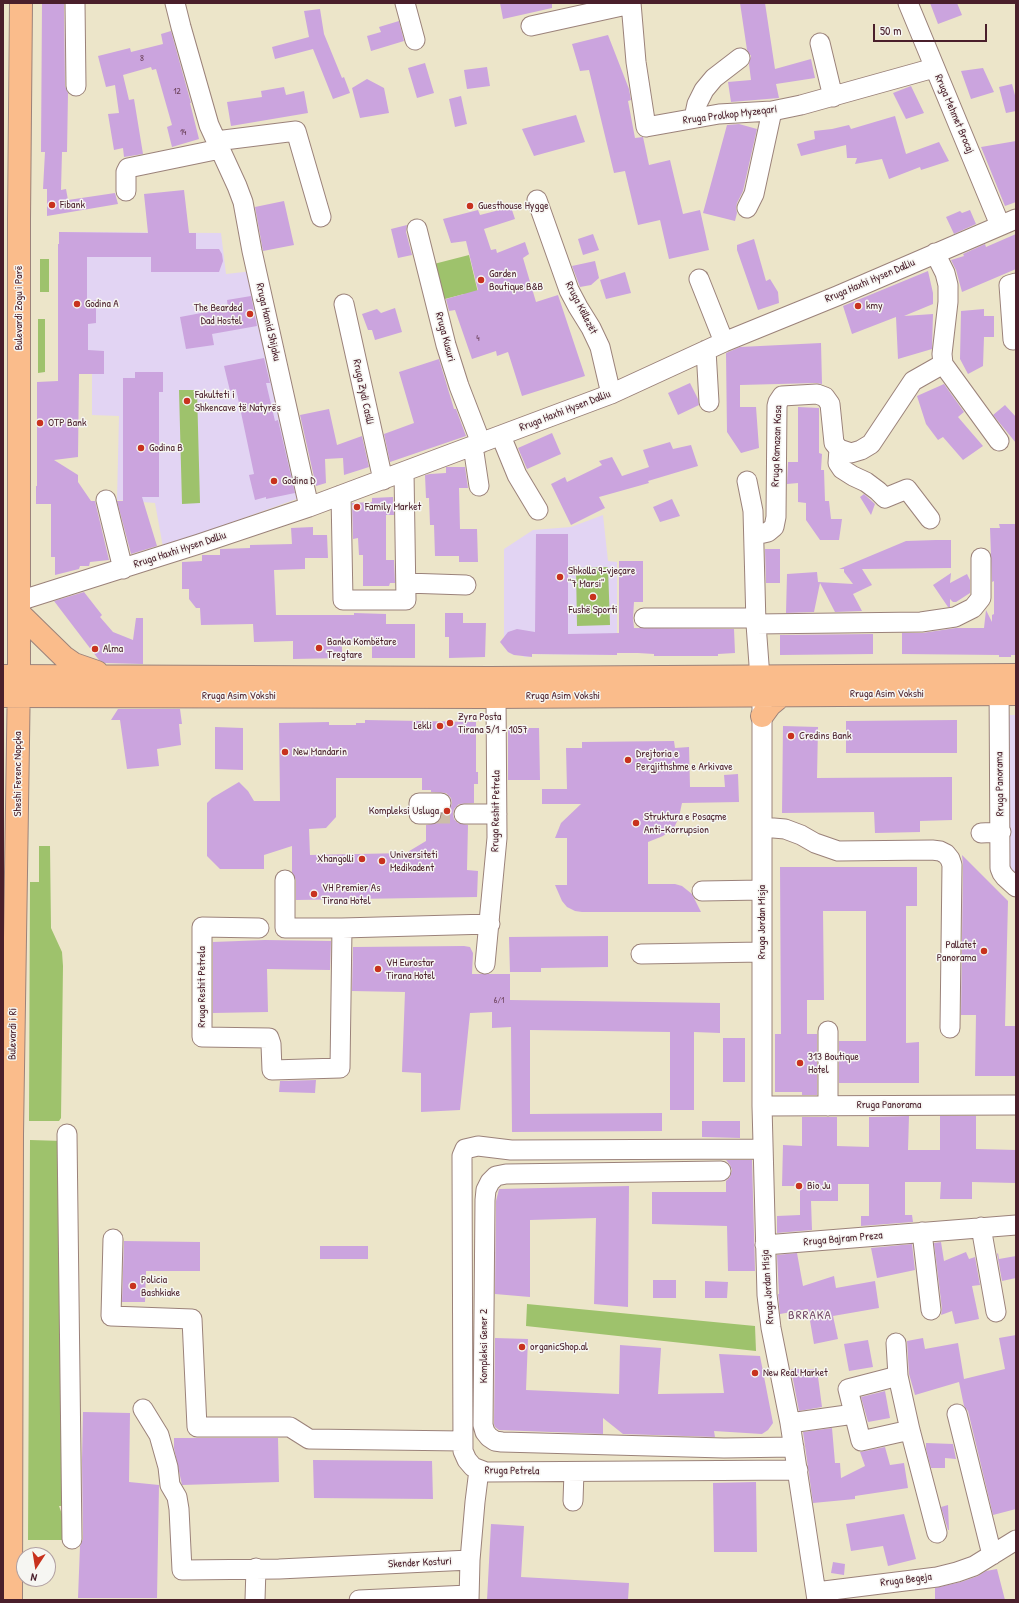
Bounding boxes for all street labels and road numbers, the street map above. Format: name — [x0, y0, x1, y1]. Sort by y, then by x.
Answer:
street label: Rruga Mehmet Brocaj — [931, 73, 977, 155]
street label: Rruga Prolkop Myzeqari — [682, 103, 778, 127]
street label: Rruga Haxhi Hysen Dalliu — [823, 256, 917, 306]
street label: Bulevardi Zogu i Parë — [12, 266, 26, 350]
street label: Rruga Këllezët — [562, 279, 600, 337]
street label: Rruga Hamid Shijaku — [253, 282, 283, 362]
street label: Rruga Kusuri — [432, 311, 458, 363]
street label: Rruga Zydi Caslli — [350, 358, 376, 426]
street label: Rruga Haxhi Hysen Dalliu — [518, 388, 612, 434]
street label: Rruga Ramazan Kasa — [769, 405, 785, 487]
street label: Rruga Haxhi Hysen Dalliu — [132, 529, 228, 571]
street label: Rruga Asim Vokshi — [850, 687, 924, 701]
street label: Rruga Asim Vokshi — [202, 689, 276, 703]
street label: Rruga Asim Vokshi — [526, 689, 600, 703]
street label: Sheshi Ferenc Nopçka — [11, 732, 25, 816]
street label: Rruga Panorama — [993, 752, 1007, 816]
street label: Rruga Reshit Petrela — [489, 770, 503, 852]
street label: Rruga Jordan Misja — [755, 885, 769, 959]
street label: Rruga Reshit Petrela — [195, 946, 209, 1028]
street label: Bulevardi i Ri — [6, 1008, 20, 1060]
street label: Rruga Panorama — [857, 1098, 921, 1112]
street label: Rruga Bajram Preza — [803, 1229, 883, 1249]
street label: Rruga Jordan Misja — [759, 1249, 777, 1325]
street label: Kompleksi Gener 2 — [477, 1309, 491, 1383]
street label: Rruga Petrela — [485, 1464, 539, 1478]
street label: Skender Kosturi — [388, 1555, 452, 1571]
street label: Rruga Begeja — [880, 1570, 932, 1590]

